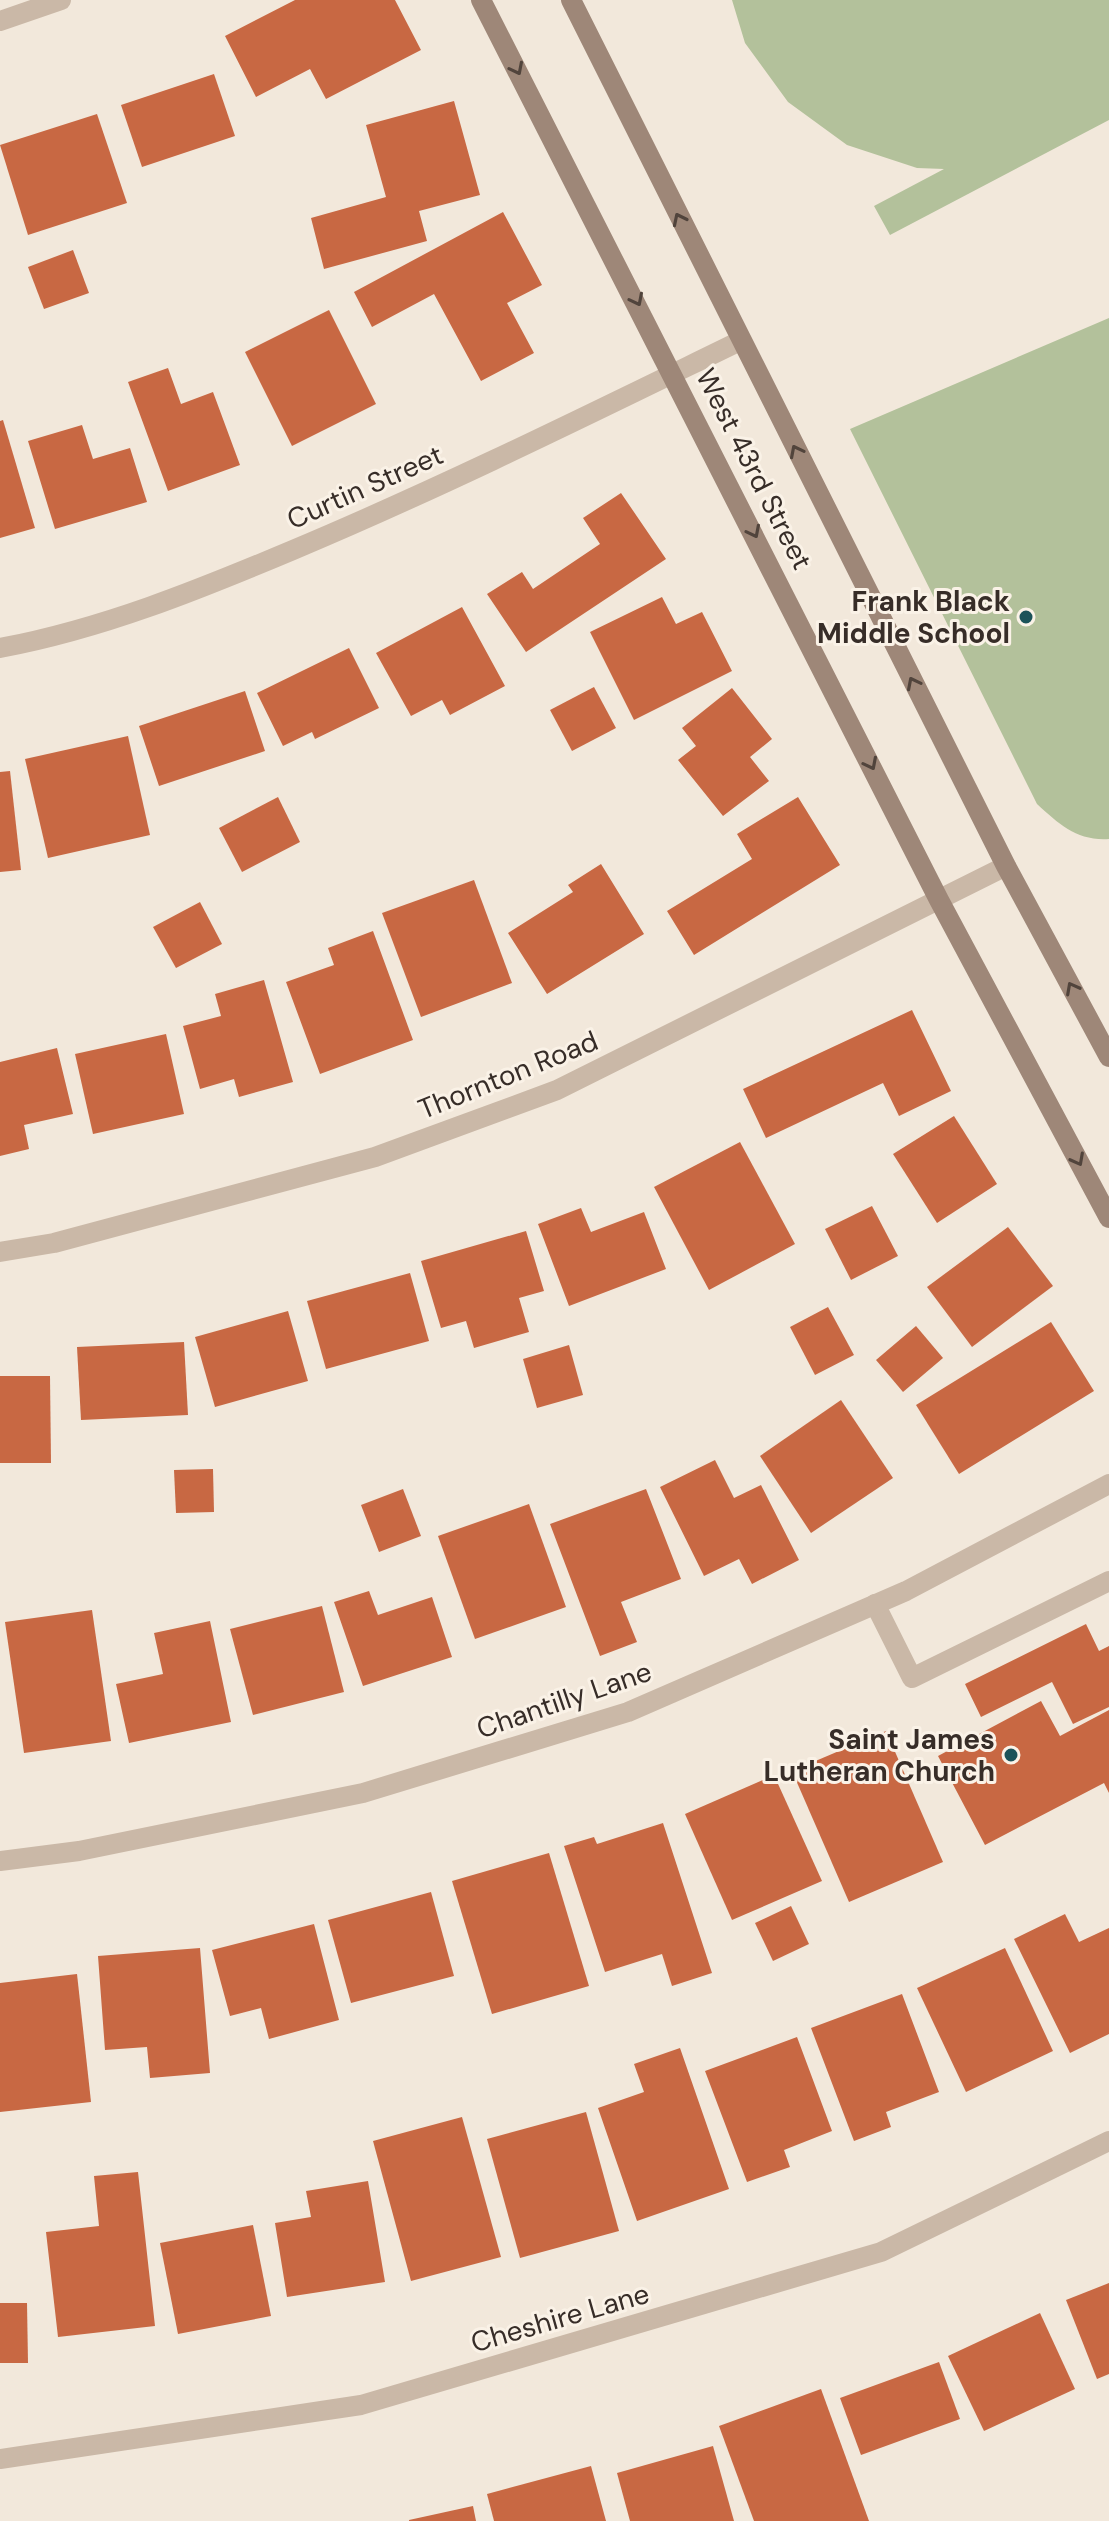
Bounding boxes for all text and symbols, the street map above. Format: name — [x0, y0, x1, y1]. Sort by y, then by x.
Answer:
one-way arrow — [508, 61, 523, 76]
one-way arrow — [673, 213, 689, 227]
one-way arrow — [627, 292, 642, 307]
street label: West 43rd Street — [687, 362, 821, 576]
street label: Curtin Street — [281, 436, 449, 538]
one-way arrow — [790, 445, 805, 460]
one-way arrow — [745, 524, 760, 539]
place label: Frank Black Middle School — [817, 583, 1010, 652]
marker: Frank Black Middle School — [1017, 608, 1035, 626]
one-way arrow — [908, 677, 923, 692]
one-way arrow — [861, 756, 877, 771]
one-way arrow — [1067, 982, 1082, 997]
street label: Thornton Road — [413, 1022, 603, 1128]
one-way arrow — [1068, 1152, 1084, 1166]
street label: Chantilly Lane — [472, 1653, 656, 1747]
place label: Saint James Lutheran Church — [763, 1721, 995, 1790]
marker: Saint James Lutheran Church — [1002, 1746, 1020, 1764]
street label: Cheshire Lane — [466, 2275, 654, 2361]

